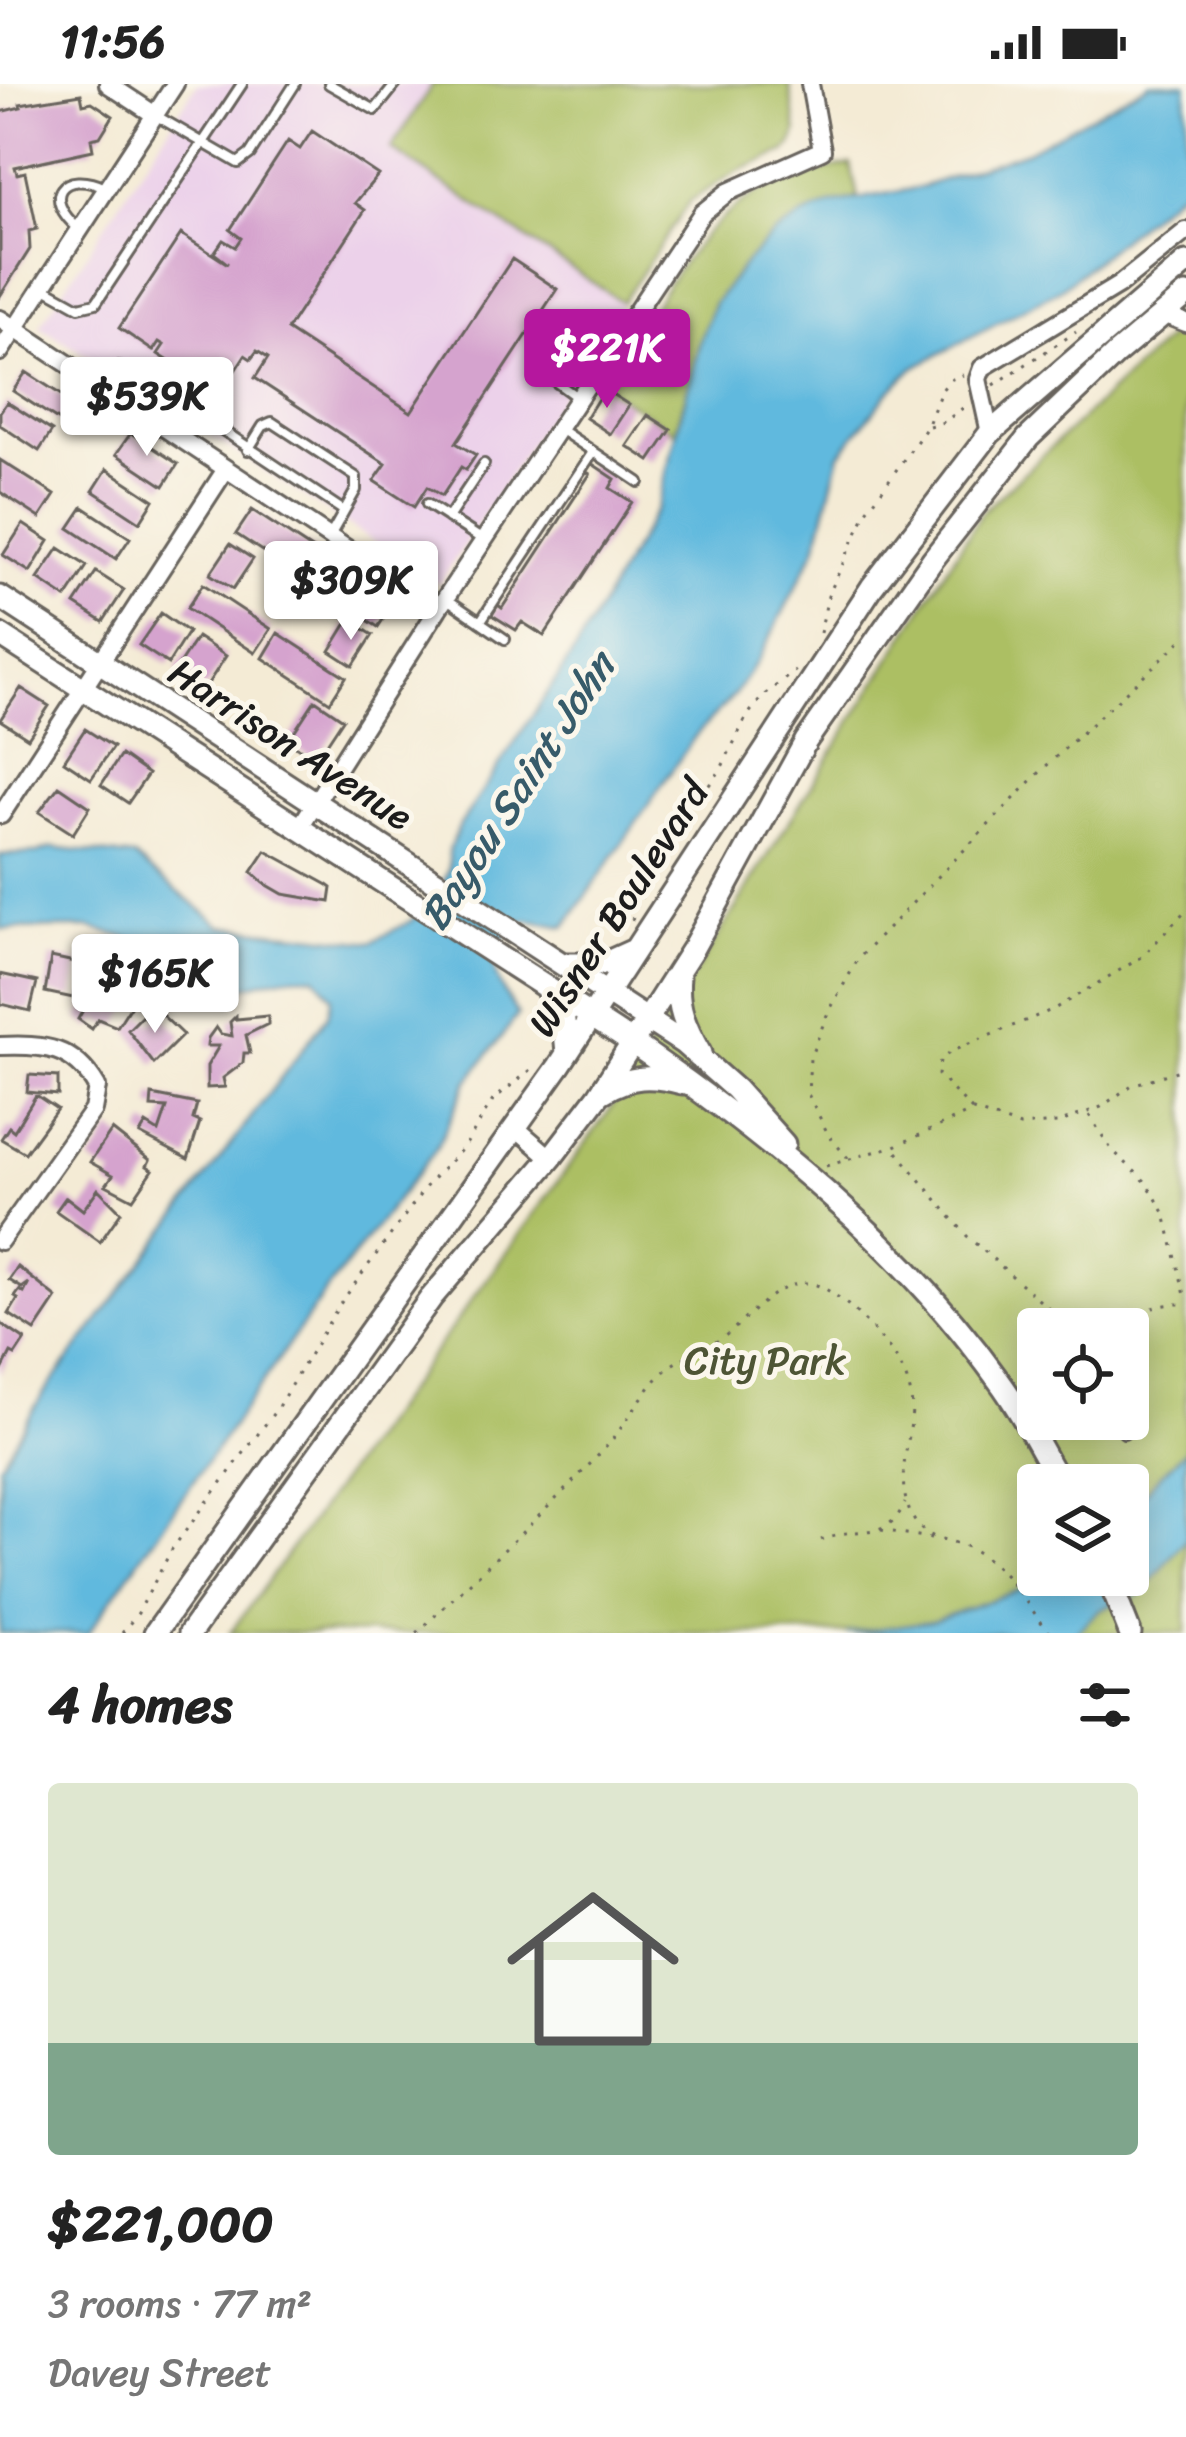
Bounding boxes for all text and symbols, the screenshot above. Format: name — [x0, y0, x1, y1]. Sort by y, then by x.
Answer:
text: 11:56 — [60, 2, 165, 82]
pin: $221K — [523, 309, 691, 411]
text: $221K — [551, 313, 663, 382]
pin: $539K — [63, 357, 231, 459]
text: $539K — [87, 361, 207, 430]
pin: $309K — [267, 541, 435, 643]
text: $309K — [291, 545, 411, 614]
water label: Bayou Saint John — [399, 633, 638, 945]
street label: Harrison Avenue — [154, 639, 428, 850]
street label: Wisner Boulevard — [508, 763, 729, 1051]
pin: $165K — [71, 934, 239, 1036]
text: $165K — [99, 938, 211, 1007]
map controls — [1017, 1308, 1149, 1596]
button: locate — [1017, 1308, 1149, 1440]
park label: City Park — [684, 1326, 846, 1395]
button: layers — [1017, 1464, 1149, 1596]
text: 4 homes — [48, 1660, 232, 1750]
icon: filters — [1072, 1672, 1138, 1738]
icon: home — [485, 1861, 701, 2077]
text: $221,000 — [48, 2179, 273, 2269]
text: 3 rooms · 77 m² — [48, 2269, 312, 2338]
text: Davey Street — [48, 2338, 272, 2407]

